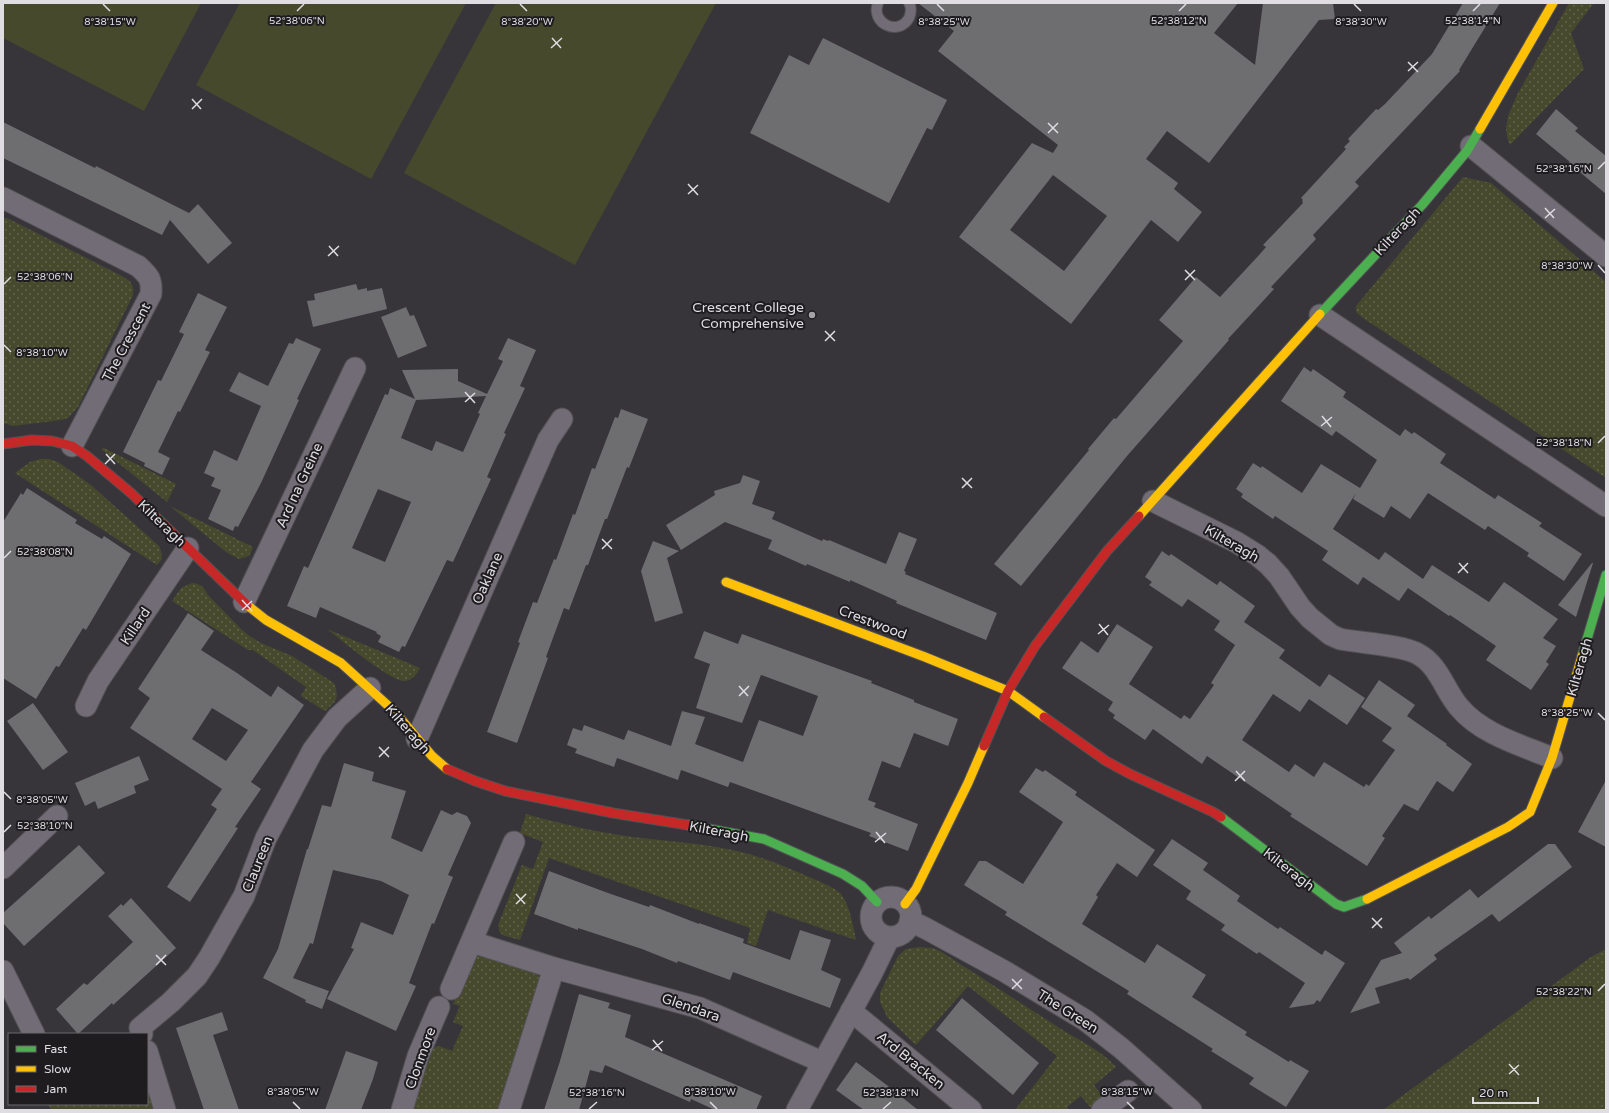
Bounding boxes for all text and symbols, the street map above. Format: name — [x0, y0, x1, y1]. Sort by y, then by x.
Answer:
text: 52°38'06"N — [269, 15, 325, 27]
text: 52°38'12"N — [1151, 15, 1207, 27]
text: 52°38'14"N — [1445, 15, 1501, 27]
text: 8°38'15"W — [84, 16, 136, 28]
text: 8°38'20"W — [501, 16, 553, 28]
text: 8°38'25"W — [918, 16, 970, 28]
text: 8°38'30"W — [1335, 16, 1387, 28]
text: 52°38'16"N — [1536, 163, 1592, 175]
street label: Kilteragh — [1371, 204, 1424, 259]
text: 8°38'30"W — [1541, 260, 1593, 272]
text: 52°38'06"N — [17, 271, 73, 283]
street label: The Crescent — [99, 299, 155, 385]
place label: Crescent College Comprehensive — [692, 299, 804, 332]
marker: Crescent College Comprehensive — [807, 310, 817, 320]
text: 8°38'10"W — [16, 347, 68, 359]
text: 52°38'18"N — [1536, 437, 1592, 449]
street label: Ard na Greine — [272, 440, 327, 530]
street label: Kilteragh — [134, 496, 189, 550]
street label: Kilteragh — [1201, 521, 1262, 566]
text: 52°38'08"N — [17, 546, 73, 558]
street label: Oaklane — [469, 550, 506, 607]
street label: Crestwood — [836, 602, 909, 643]
street label: Killard — [117, 604, 154, 648]
street label: Kilteragh — [1563, 636, 1596, 698]
street label: Kilteragh — [381, 701, 434, 758]
text: 8°38'25"W — [1541, 707, 1593, 719]
text: 8°38'05"W — [16, 794, 68, 806]
street label: Kilteragh — [688, 817, 750, 846]
text: 52°38'10"N — [17, 820, 73, 832]
street label: Claureen — [239, 834, 276, 895]
street label: Kilteragh — [1260, 844, 1318, 895]
street label: The Green — [1034, 986, 1101, 1037]
text: 52°38'22"N — [1536, 986, 1592, 998]
street label: Glendara — [659, 990, 722, 1025]
street label: Clonmore — [401, 1025, 440, 1091]
street label: Ard Bracken — [873, 1028, 948, 1093]
legend — [8, 1033, 148, 1105]
text: Fast — [44, 1042, 68, 1056]
text: Slow — [44, 1062, 71, 1076]
scale bar — [1473, 1079, 1538, 1105]
text: Jam — [44, 1082, 67, 1096]
text: 8°38'05"W — [267, 1086, 319, 1098]
text: 8°38'10"W — [684, 1086, 736, 1098]
text: 8°38'15"W — [1101, 1086, 1153, 1098]
text: 20 m — [1479, 1086, 1508, 1100]
text: 52°38'16"N — [569, 1087, 625, 1099]
text: 52°38'18"N — [863, 1087, 919, 1099]

